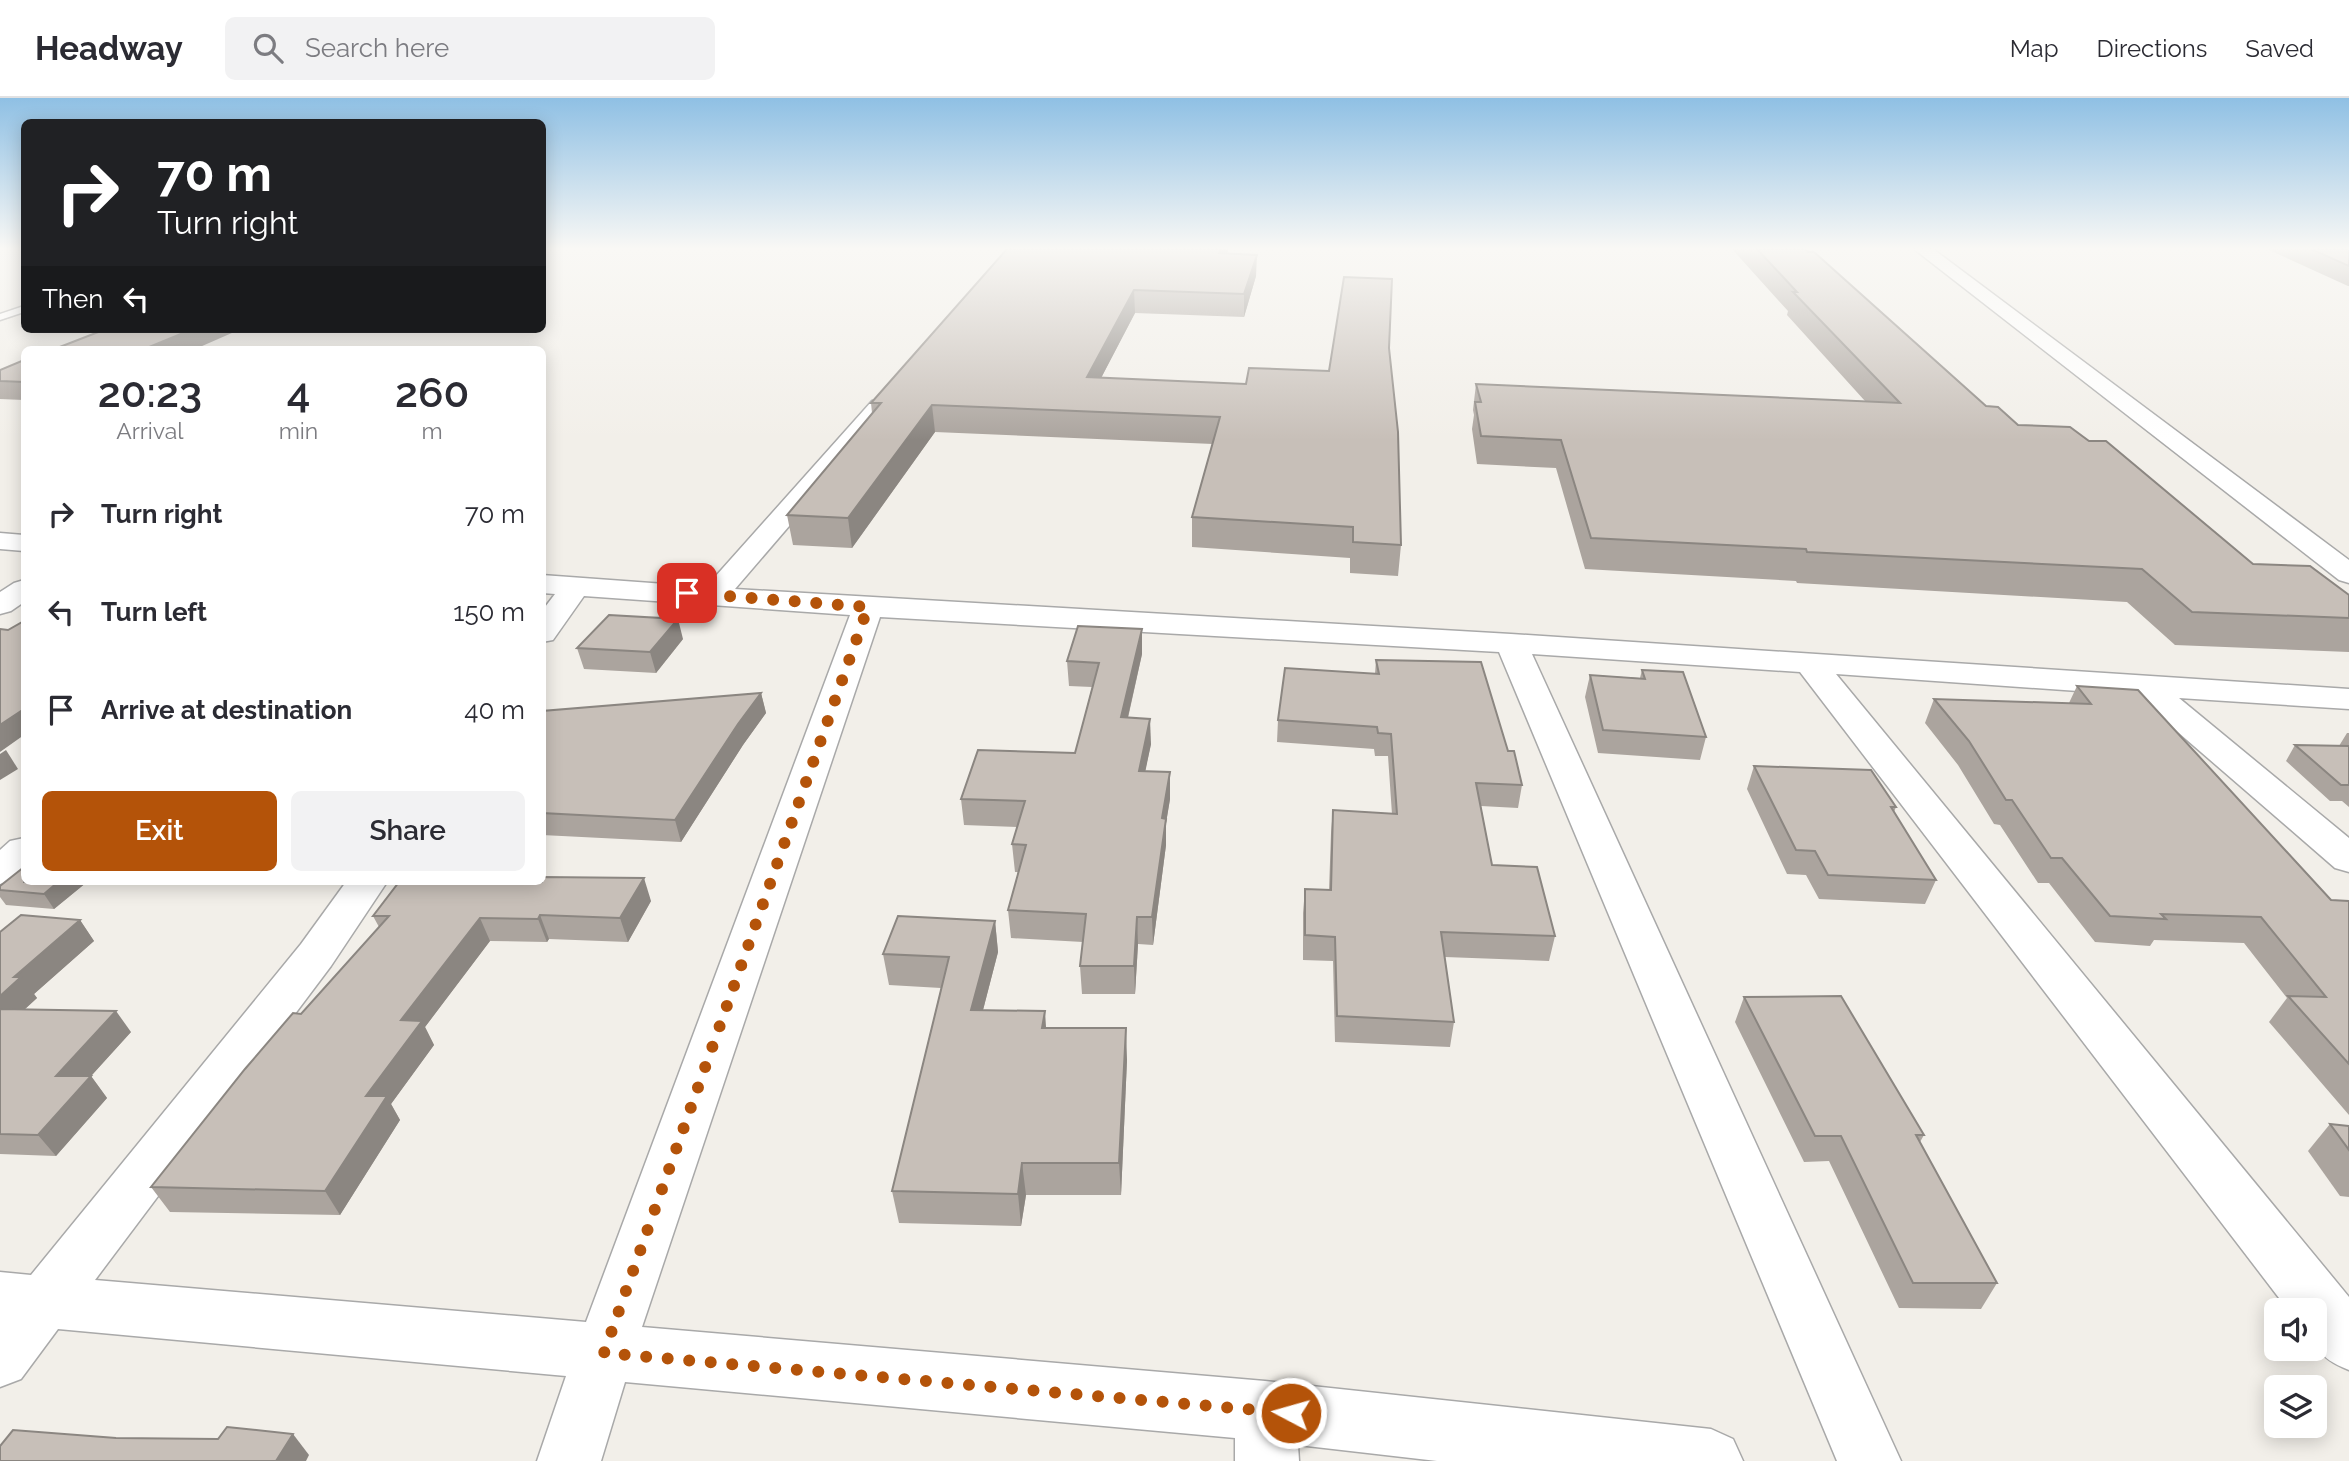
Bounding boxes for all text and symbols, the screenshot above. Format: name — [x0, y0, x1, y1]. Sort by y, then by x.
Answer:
search box — [225, 17, 715, 80]
text: Headway — [35, 29, 183, 68]
icon: search — [249, 29, 287, 67]
text: Search here — [305, 33, 449, 63]
text: Map — [2010, 34, 2059, 63]
text: Directions — [2097, 34, 2207, 63]
text: Saved — [2245, 34, 2314, 63]
text: 70 m — [157, 145, 272, 202]
icon: right — [42, 147, 133, 238]
text: Turn right — [157, 204, 298, 241]
icon: left — [117, 280, 155, 318]
text: Then — [42, 284, 103, 314]
text: 20:23 — [98, 368, 202, 417]
text: 4 — [287, 368, 310, 417]
text: 260 — [395, 368, 469, 417]
text: Arrival — [116, 417, 184, 444]
text: min — [279, 417, 318, 444]
text: m — [422, 417, 443, 444]
icon: right — [42, 495, 80, 533]
text: Turn right — [101, 499, 222, 529]
text: 70 m — [465, 499, 525, 529]
pin — [657, 563, 717, 623]
icon: arrive — [668, 574, 706, 612]
icon: left — [42, 593, 80, 631]
text: Turn left — [101, 597, 207, 627]
text: 150 m — [453, 597, 525, 627]
icon: arrive — [42, 691, 80, 729]
text: Arrive at destination — [101, 695, 352, 725]
text: 40 m — [464, 695, 525, 725]
button: Exit — [42, 791, 277, 871]
button: Share — [291, 791, 525, 871]
map controls — [2264, 1298, 2327, 1438]
button: sound — [2264, 1298, 2327, 1361]
button: layers — [2264, 1375, 2327, 1438]
position arrow — [1254, 1376, 1328, 1450]

